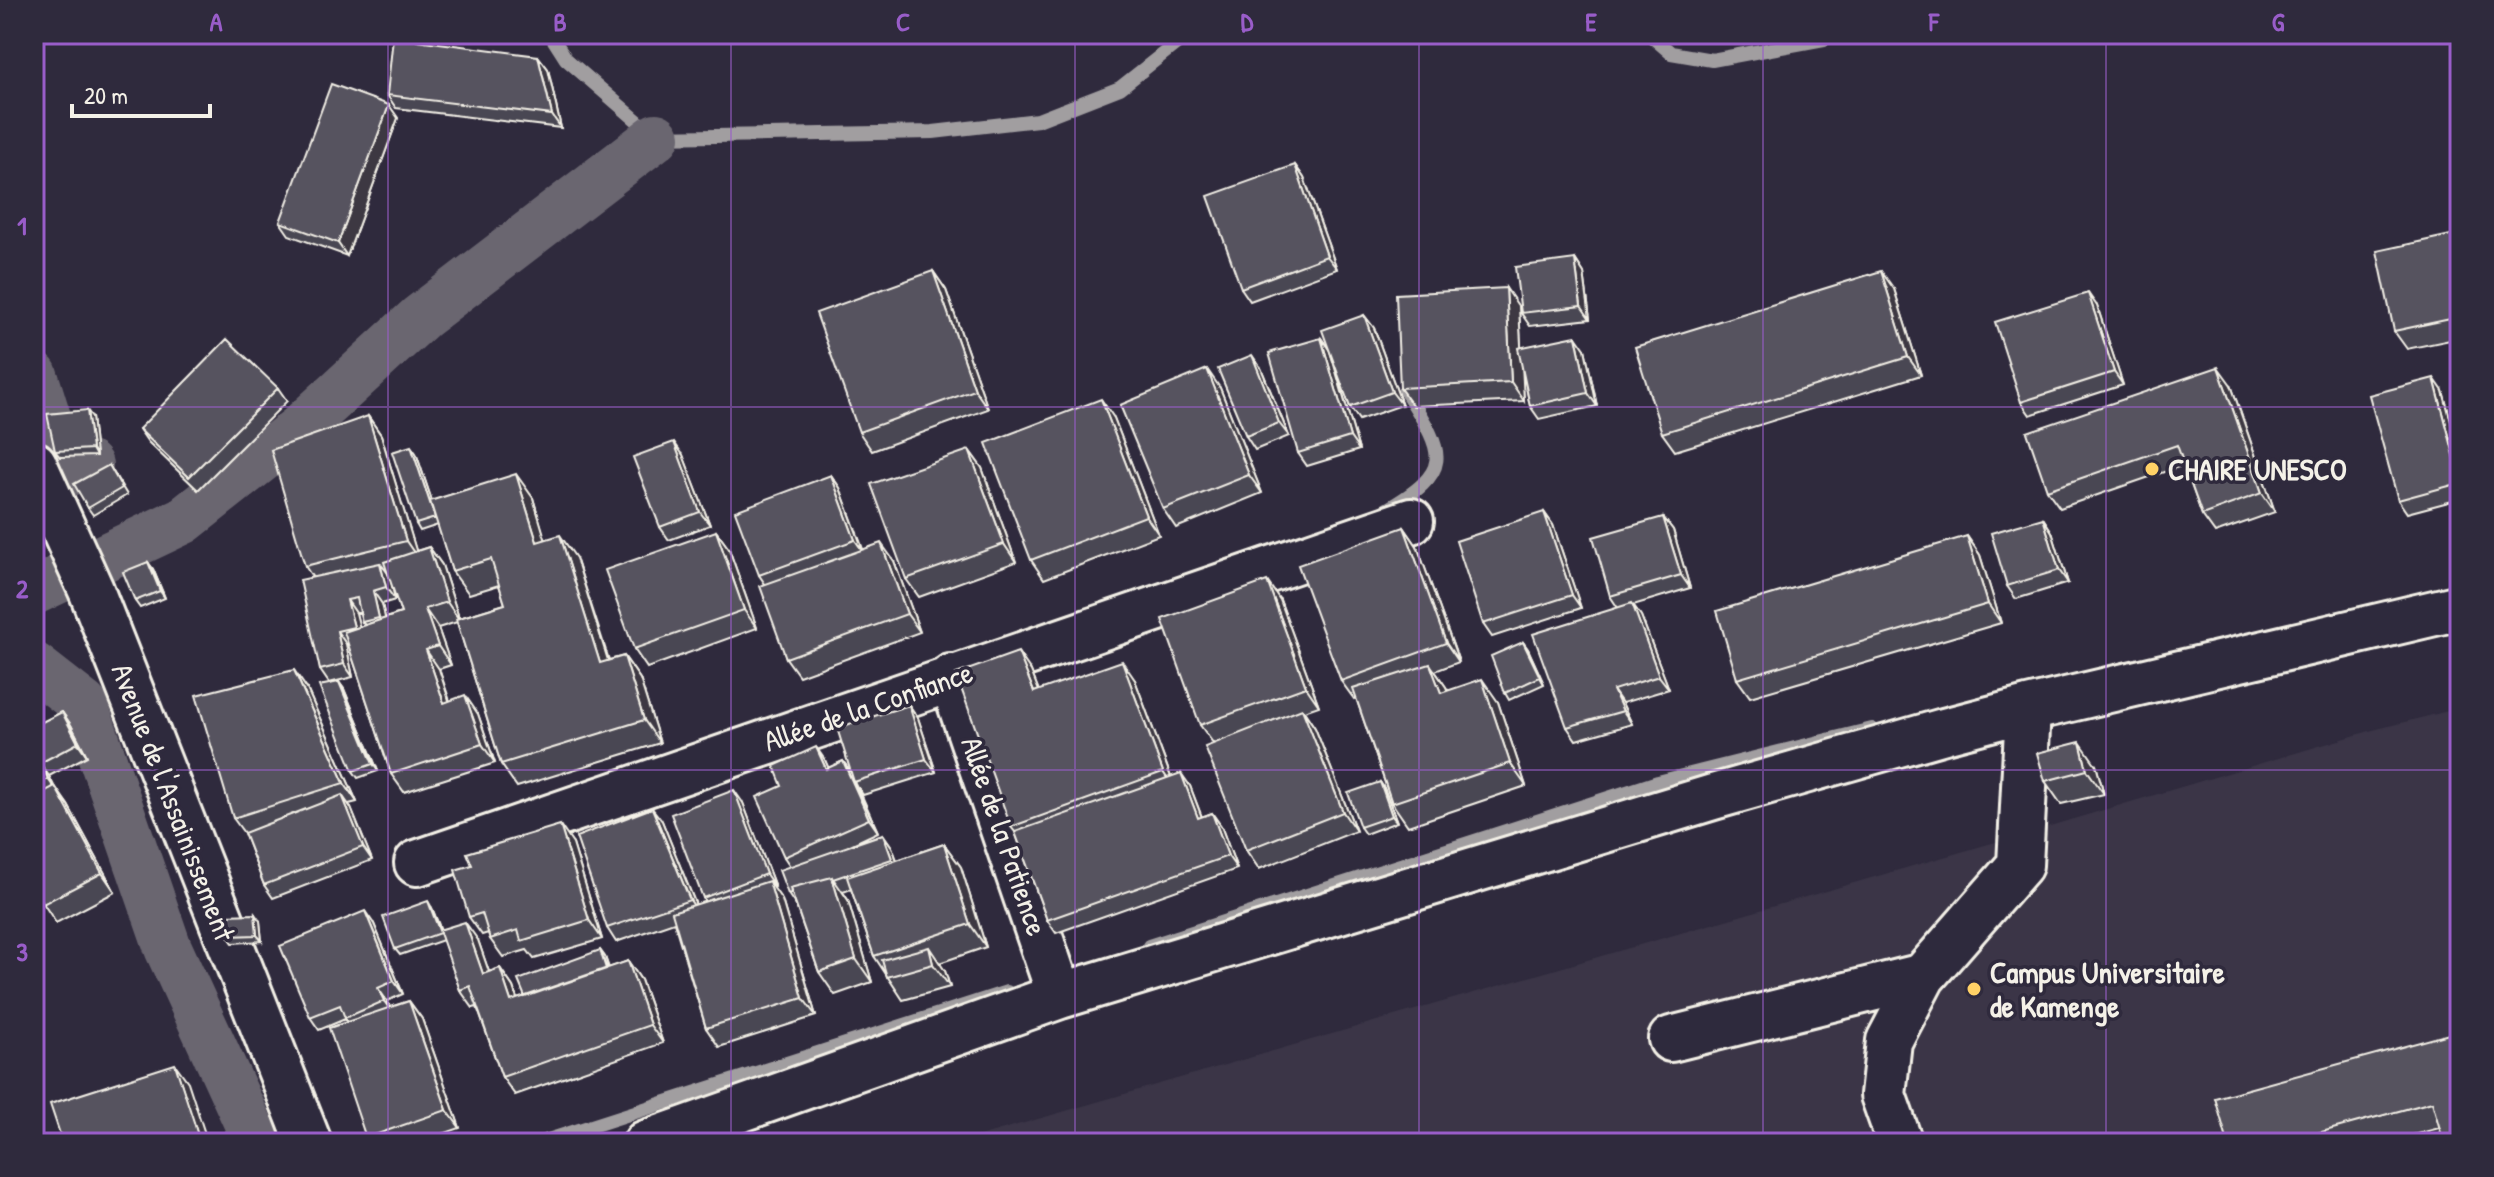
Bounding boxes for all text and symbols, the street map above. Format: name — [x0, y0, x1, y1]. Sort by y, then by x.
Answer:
text: A — [210, 4, 223, 39]
text: B — [553, 4, 567, 39]
text: C — [896, 4, 910, 39]
text: D — [1241, 4, 1254, 39]
text: E — [1585, 4, 1597, 39]
text: F — [1928, 4, 1940, 39]
text: G — [2272, 4, 2285, 39]
scale bar — [72, 68, 210, 118]
text: 20 m — [84, 79, 128, 111]
text: 1 — [17, 208, 27, 243]
place label: CHAIRE UNESCO — [2168, 449, 2347, 489]
marker: CHAIRE UNESCO — [2143, 460, 2161, 478]
text: 2 — [16, 571, 29, 606]
street label: Allée de la Confiance — [758, 652, 978, 760]
street label: Avenue de l'Assainissement — [103, 658, 246, 947]
street label: Allée de la Patience — [952, 731, 1058, 941]
text: 3 — [16, 934, 28, 969]
place label: Campus Universitaire de Kamenge — [1990, 952, 2225, 1027]
marker: Campus Universitaire de Kamenge — [1965, 980, 1983, 998]

